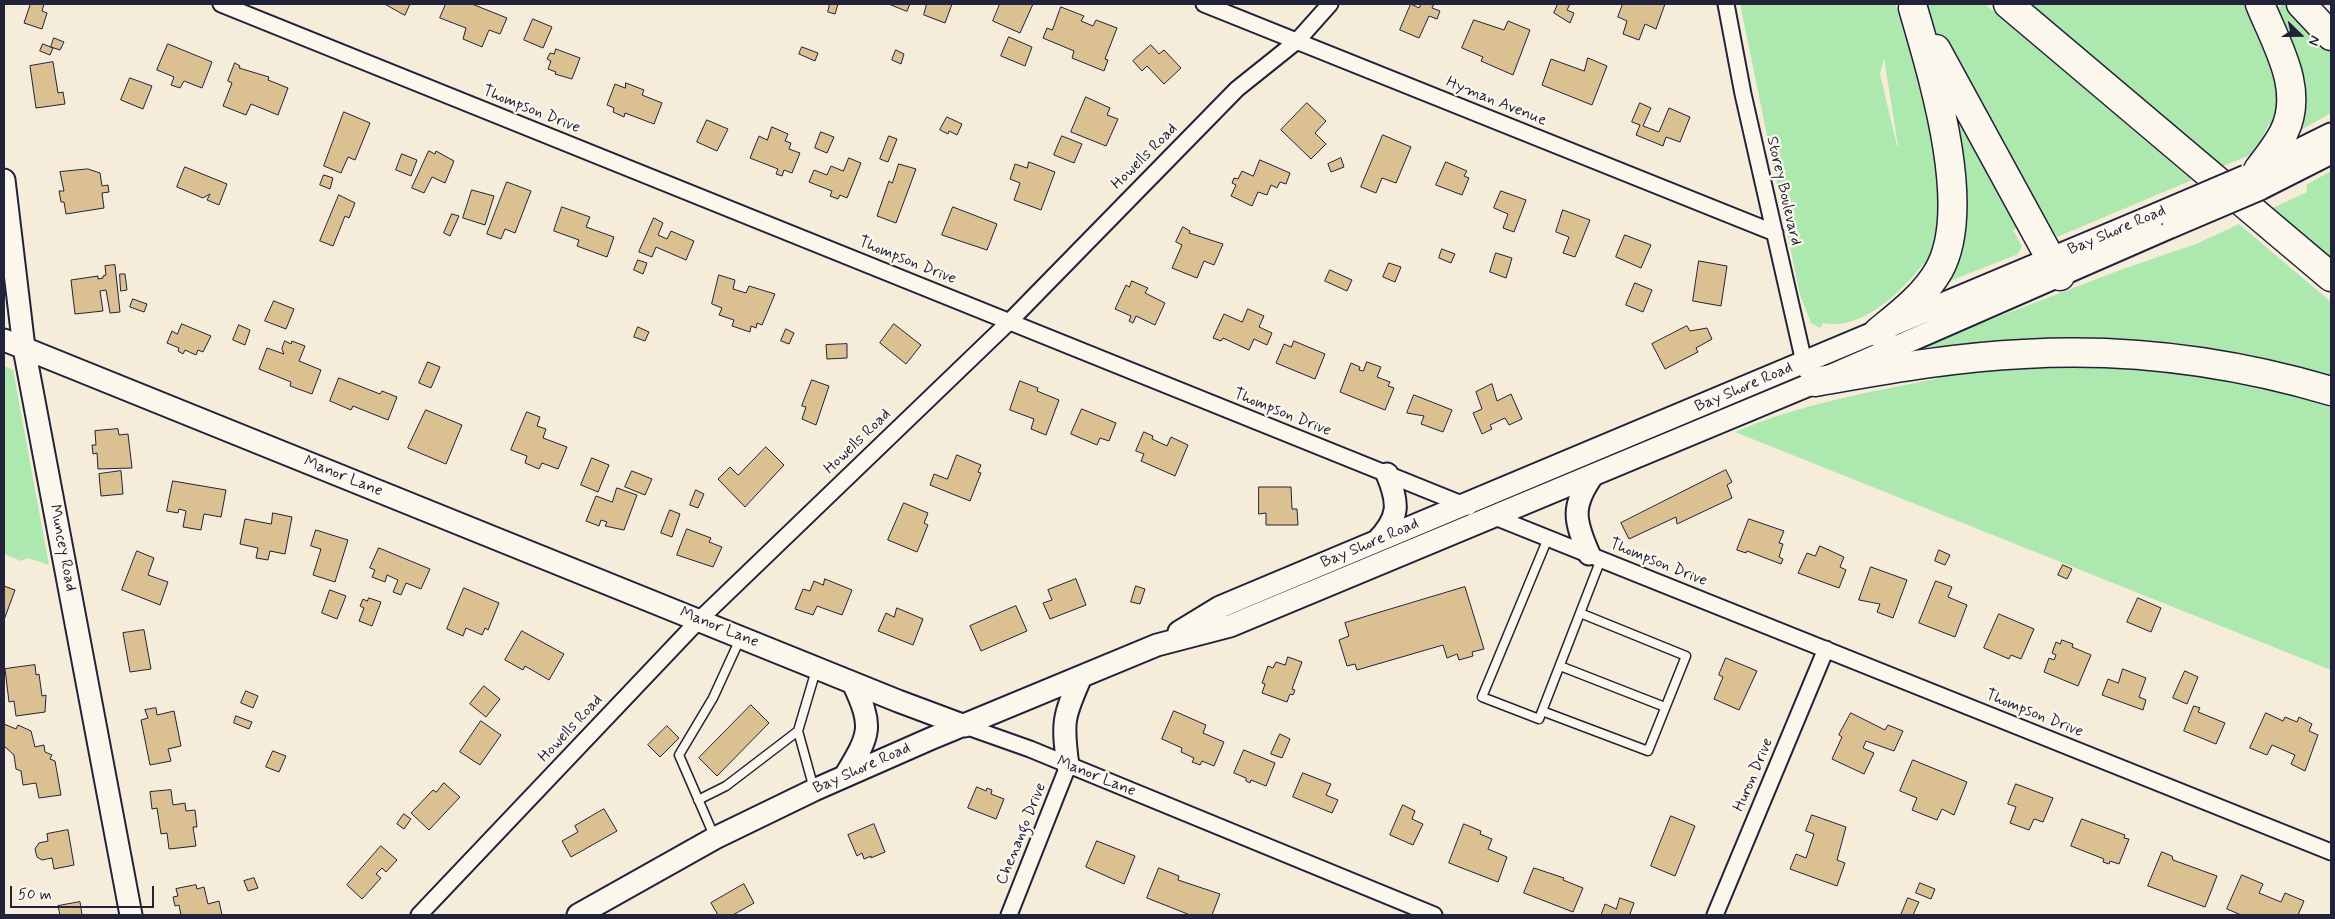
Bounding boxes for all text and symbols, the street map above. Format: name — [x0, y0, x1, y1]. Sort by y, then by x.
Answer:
north arrow — [2275, 10, 2325, 60]
text: N — [2304, 33, 2324, 48]
street label: Hyman Avenue — [1443, 73, 1549, 131]
street label: Thompson Drive — [479, 82, 583, 138]
street label: Howells Road — [1108, 120, 1182, 194]
street label: Storey Boulevard — [1761, 135, 1805, 247]
street label: Bay Shore Road — [2065, 202, 2169, 260]
street label: Thompson Drive — [855, 233, 959, 289]
street label: Bay Shore Road — [1692, 359, 1796, 417]
street label: Thompson Drive — [1230, 385, 1334, 441]
street label: Howells Road — [821, 405, 895, 479]
street label: Manor Lane — [301, 452, 385, 502]
street label: Muncey Road — [44, 503, 80, 593]
street label: Bay Shore Road — [1318, 515, 1422, 573]
street label: Thompson Drive — [1606, 535, 1710, 591]
street label: Manor Lane — [677, 603, 761, 653]
street label: Thompson Drive — [1982, 686, 2086, 742]
street label: Howells Road — [535, 691, 607, 767]
street label: Huron Drive — [1730, 735, 1778, 815]
street label: Bay Shore Road — [810, 739, 914, 799]
street label: Manor Lane — [1054, 752, 1138, 802]
street label: Chenango Drive — [993, 780, 1051, 888]
scale bar — [12, 876, 156, 908]
text: 50 m — [18, 885, 52, 905]

